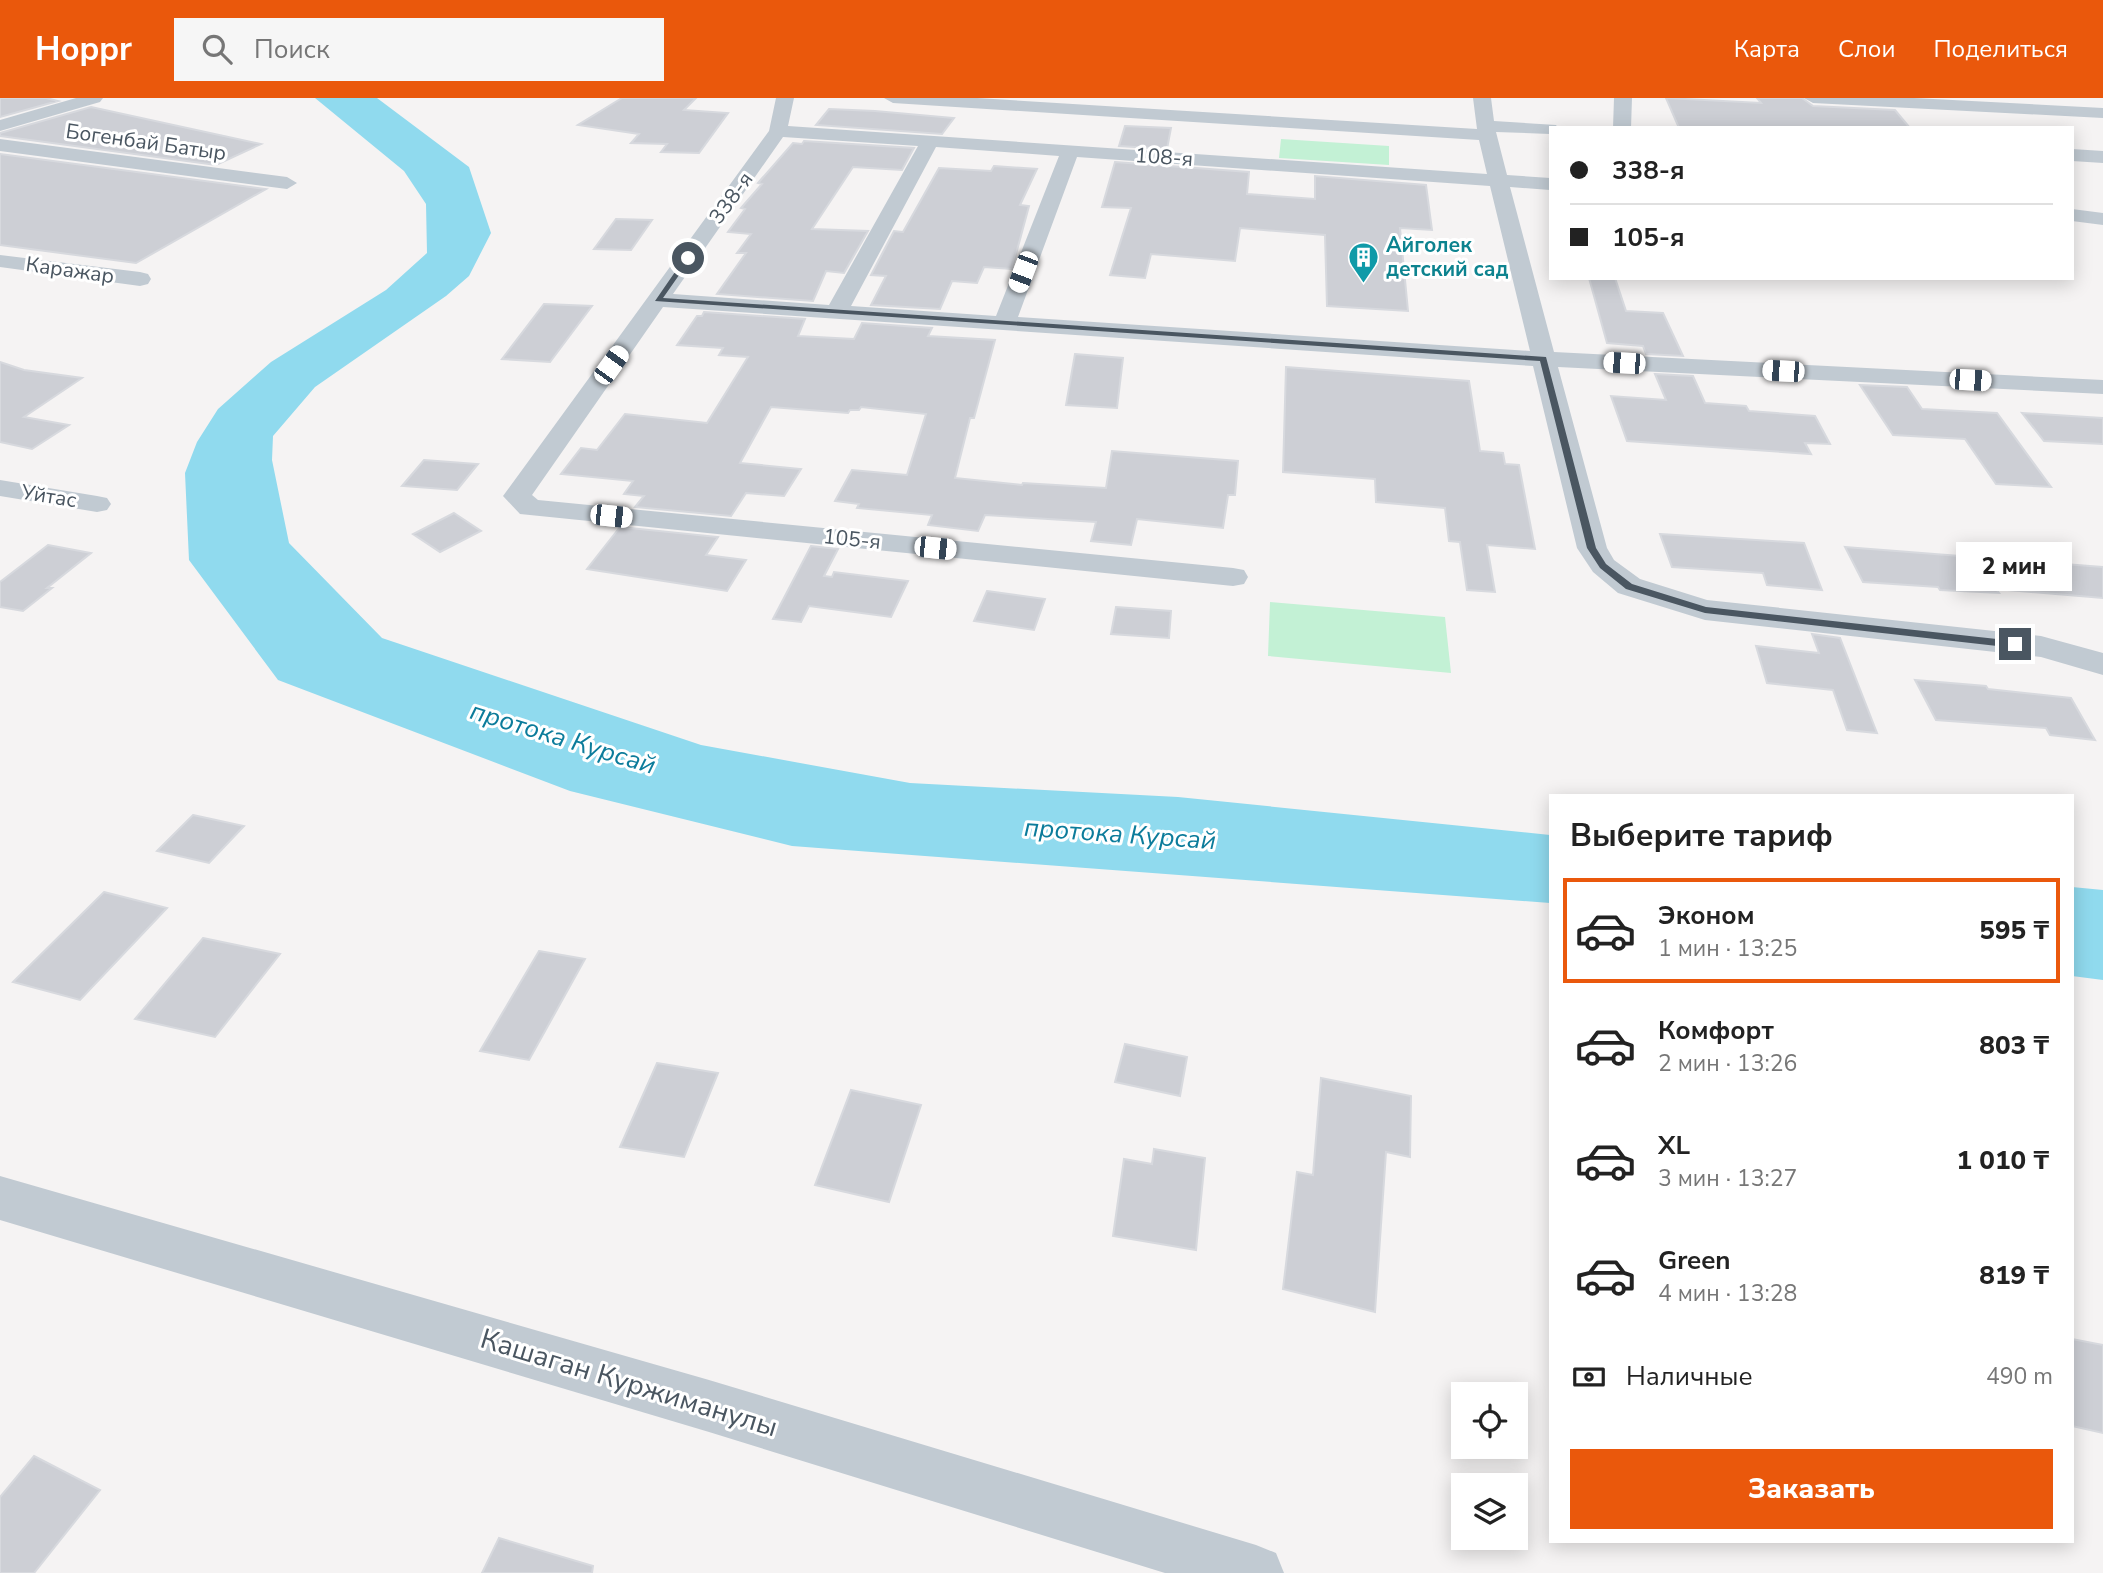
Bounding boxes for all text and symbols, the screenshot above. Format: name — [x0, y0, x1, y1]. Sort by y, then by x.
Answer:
search box — [174, 18, 664, 81]
text: Hoppr — [35, 27, 132, 72]
icon: search — [198, 30, 236, 68]
text: Поиск — [254, 32, 330, 67]
text: Карта — [1734, 33, 1800, 65]
text: Слои — [1838, 33, 1895, 65]
text: Поделиться — [1933, 33, 2068, 65]
street label: Богенбай Батыр — [64, 117, 228, 167]
street label: 108-я — [1134, 141, 1194, 173]
text: 338-я — [1612, 153, 1685, 188]
street label: 338-я — [703, 166, 759, 230]
text: 105-я — [1612, 220, 1685, 255]
place label: Айголек детский сад — [1386, 231, 1508, 283]
building icon: Айголек детский сад — [1346, 240, 1380, 284]
route start — [672, 242, 704, 274]
car — [1006, 249, 1041, 295]
street label: Каражар — [24, 250, 116, 290]
car — [591, 342, 632, 388]
car — [1603, 351, 1646, 375]
car — [1762, 359, 1805, 383]
car — [1949, 368, 1992, 392]
street label: Уйтас — [19, 478, 79, 514]
car — [590, 503, 633, 529]
street label: 105-я — [822, 522, 882, 556]
car — [914, 535, 957, 561]
callout: 2 мин — [1957, 542, 2073, 592]
text: 2 мин — [1982, 551, 2046, 582]
route end — [1999, 628, 2031, 660]
water label: протока Курсай — [466, 693, 660, 783]
water label: протока Курсай — [1023, 810, 1217, 858]
text: Выберите тариф — [1570, 814, 1833, 857]
text: Эконом — [1658, 898, 1755, 933]
icon: car — [1574, 899, 1637, 962]
text: 595 ₸ — [1979, 913, 2049, 948]
text: 1 мин · 13:25 — [1658, 933, 1797, 964]
text: Комфорт — [1658, 1013, 1774, 1048]
icon: car — [1574, 1014, 1637, 1077]
text: 803 ₸ — [1979, 1028, 2049, 1063]
text: 2 мин · 13:26 — [1658, 1048, 1797, 1079]
text: XL — [1658, 1128, 1690, 1163]
icon: car — [1574, 1129, 1637, 1192]
text: 1 010 ₸ — [1957, 1143, 2049, 1178]
text: 3 мин · 13:27 — [1658, 1163, 1797, 1194]
text: Green — [1658, 1243, 1731, 1278]
icon: car — [1574, 1244, 1637, 1307]
text: 819 ₸ — [1979, 1258, 2049, 1293]
text: 4 мин · 13:28 — [1658, 1278, 1797, 1309]
street label: Кашаган Куржиманулы — [476, 1320, 782, 1446]
icon: cash — [1570, 1358, 1608, 1396]
text: Наличные — [1626, 1359, 1753, 1394]
text: 490 m — [1986, 1361, 2053, 1392]
map controls — [1451, 1382, 1528, 1550]
button: locate — [1451, 1382, 1528, 1459]
button: Заказать — [1570, 1449, 2053, 1529]
button: layers — [1451, 1473, 1528, 1550]

